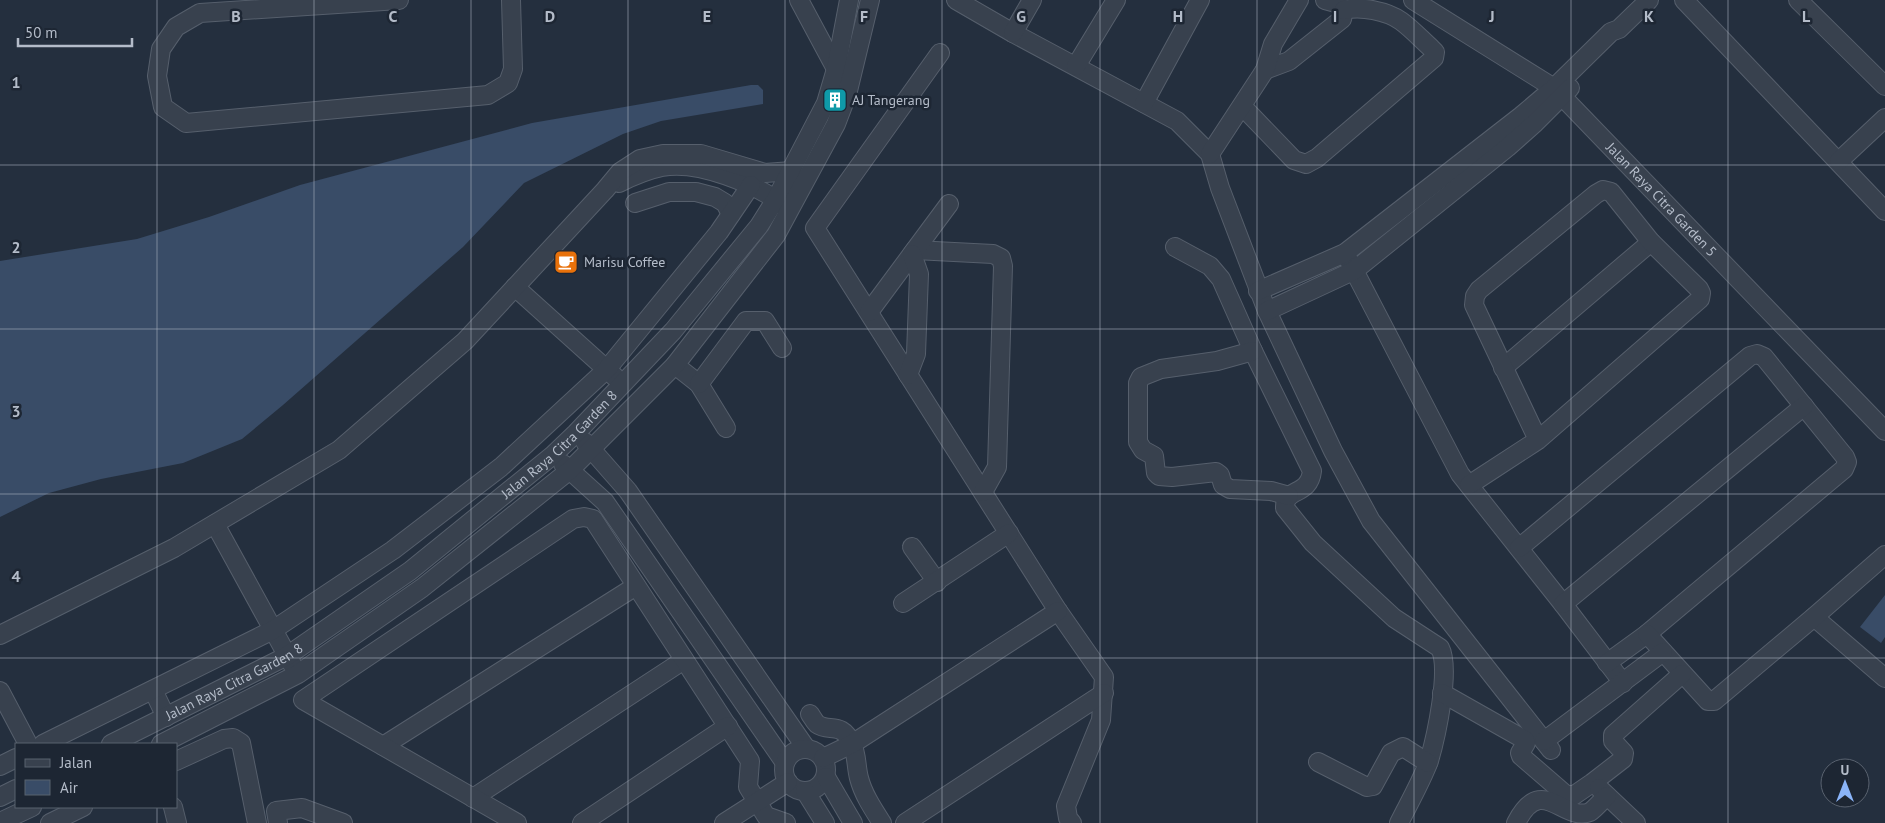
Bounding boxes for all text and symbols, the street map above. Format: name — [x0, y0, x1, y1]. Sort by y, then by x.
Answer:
text: B — [231, 6, 241, 26]
text: C — [389, 6, 398, 26]
text: D — [545, 6, 555, 26]
text: E — [703, 6, 711, 26]
text: F — [860, 6, 868, 26]
text: G — [1016, 6, 1026, 26]
text: H — [1173, 6, 1183, 26]
text: I — [1333, 6, 1337, 26]
text: J — [1488, 6, 1495, 26]
text: K — [1644, 6, 1654, 26]
text: L — [1802, 6, 1811, 26]
scale bar — [18, 15, 131, 47]
text: 50 m — [25, 23, 58, 42]
text: 1 — [11, 72, 21, 92]
building icon: AJ Tangerang — [822, 87, 848, 113]
place label: AJ Tangerang — [852, 91, 930, 109]
street label: Jalan Raya Citra Garden 5 — [1602, 138, 1721, 260]
text: 2 — [11, 237, 21, 257]
cafe icon: Marisu Coffee — [553, 249, 579, 275]
place label: Marisu Coffee — [584, 253, 665, 271]
street label: Jalan Raya Citra Garden 8 — [497, 386, 621, 503]
text: 3 — [11, 401, 21, 421]
text: 4 — [11, 566, 21, 586]
street label: Jalan Raya Citra Garden 8 — [162, 639, 306, 725]
legend — [15, 743, 178, 808]
text: Jalan — [59, 753, 92, 772]
north arrow — [1820, 758, 1870, 808]
text: U — [1841, 761, 1849, 779]
text: Air — [60, 778, 78, 797]

